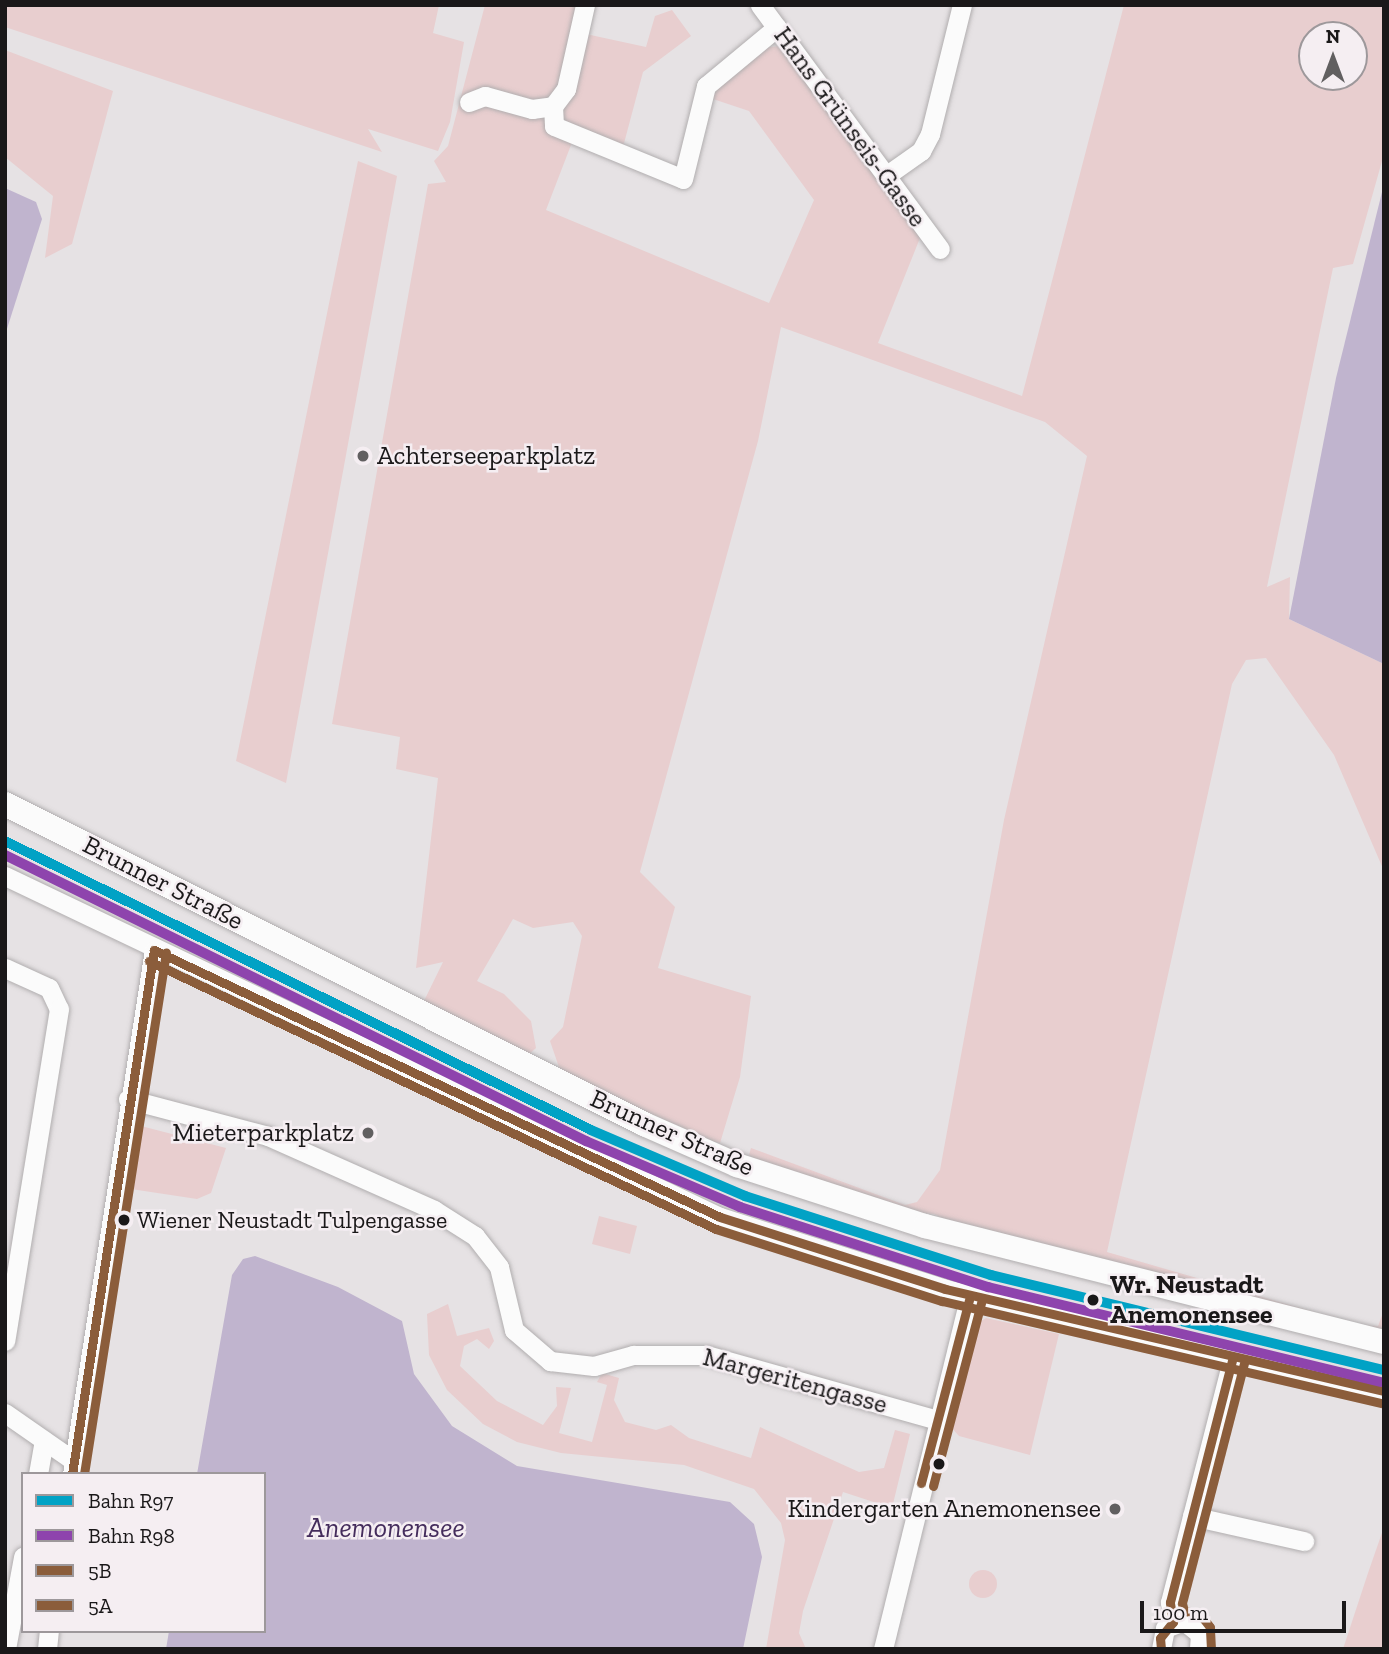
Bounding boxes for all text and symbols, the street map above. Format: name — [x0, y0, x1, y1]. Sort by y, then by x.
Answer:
street label: Hans Grünseis-Gasse — [767, 21, 933, 233]
north arrow — [1298, 21, 1368, 91]
text: N — [1326, 25, 1340, 48]
place label: Achterseeparkplatz — [377, 440, 595, 472]
marker: Achterseeparkplatz — [355, 448, 371, 464]
street label: Brunner Straße — [77, 829, 249, 937]
street label: Brunner Straße — [585, 1083, 759, 1183]
place label: Mieterparkplatz — [172, 1117, 354, 1149]
marker: Mieterparkplatz — [360, 1125, 376, 1141]
place label: Wiener Neustadt Tulpengasse — [137, 1206, 448, 1234]
marker: Wiener Neustadt Tulpengasse — [117, 1213, 131, 1227]
place label: Wr. Neustadt Anemonensee — [1110, 1269, 1273, 1330]
marker: Wr. Neustadt Anemonensee — [1082, 1289, 1104, 1311]
street label: Margeritengasse — [699, 1341, 891, 1421]
unlabelled marker — [932, 1457, 946, 1471]
legend — [21, 1472, 266, 1633]
text: Bahn R97 — [88, 1488, 173, 1513]
place label: Kindergarten Anemonensee — [787, 1493, 1101, 1525]
marker: Kindergarten Anemonensee — [1107, 1501, 1123, 1517]
water label: Anemonensee — [307, 1511, 465, 1545]
text: Bahn R98 — [88, 1523, 175, 1548]
text: 5B — [88, 1558, 111, 1583]
scale bar — [1144, 1588, 1350, 1632]
text: 5A — [88, 1593, 112, 1618]
text: 100 m — [1153, 1600, 1208, 1625]

